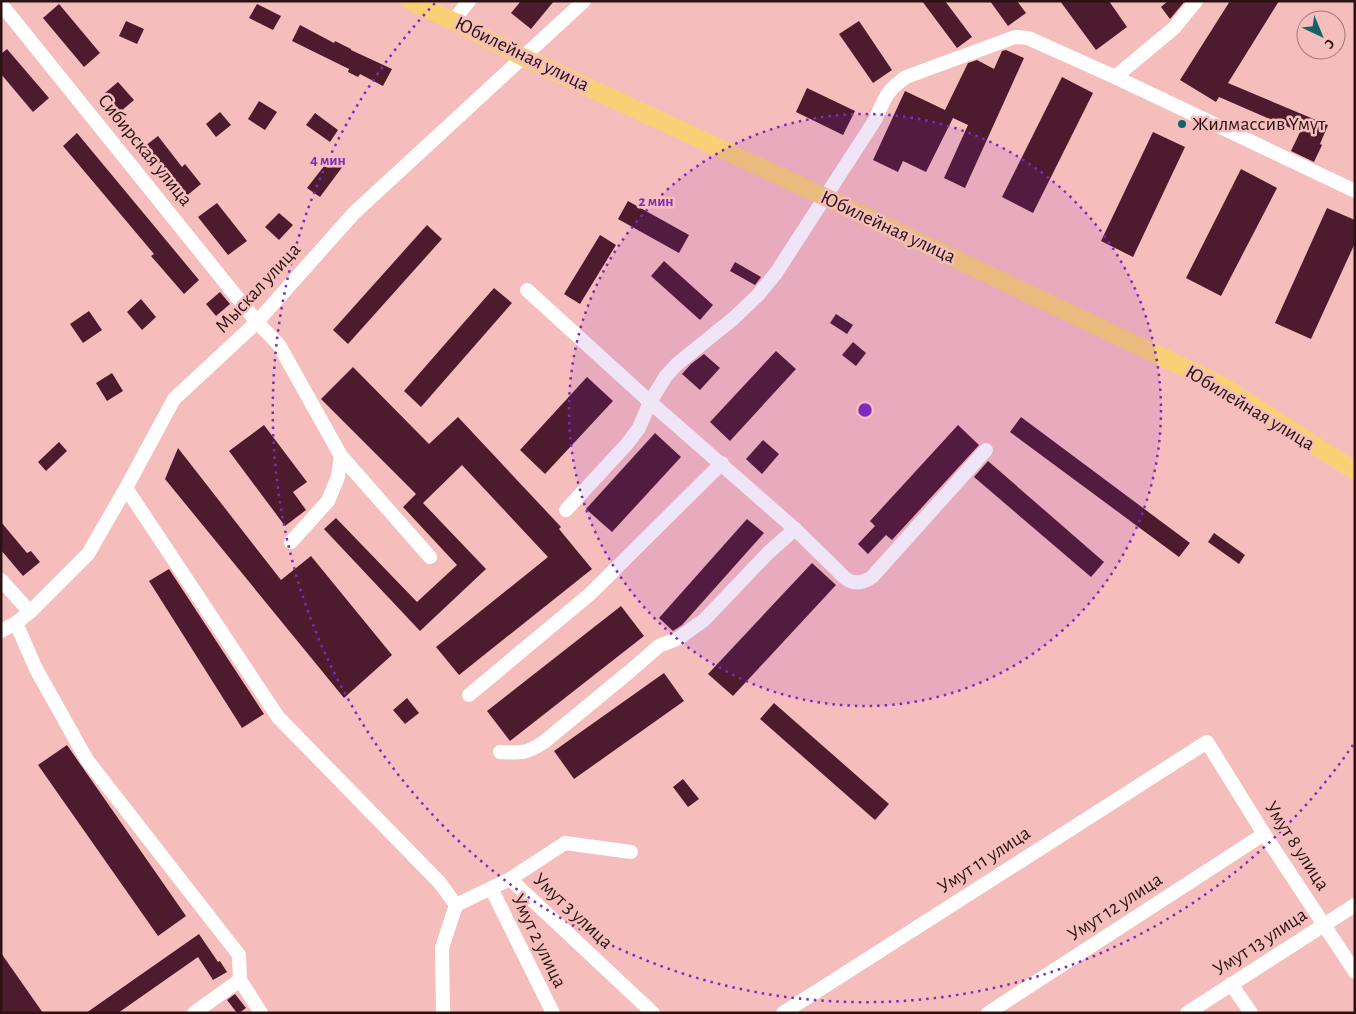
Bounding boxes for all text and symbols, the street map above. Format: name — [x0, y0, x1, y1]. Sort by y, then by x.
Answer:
north arrow — [1296, 10, 1346, 60]
street label: Юбилейная улица — [452, 13, 592, 95]
text: С — [1322, 36, 1337, 52]
street label: Сибирская улица — [94, 90, 196, 210]
place label: Жилмассив Үмүт — [1192, 114, 1326, 134]
marker: Жилмассив Үмүт — [1176, 118, 1188, 130]
text: 4 мин — [310, 153, 346, 168]
street label: Юбилейная улица — [817, 187, 959, 267]
text: 2 мин — [638, 194, 674, 209]
street label: Мыскал улица — [212, 239, 304, 337]
street label: Юбилейная улица — [1182, 362, 1318, 454]
centre of rings — [856, 401, 874, 419]
street label: Умут 8 улица — [1261, 798, 1333, 894]
street label: Умут 11 улица — [934, 823, 1034, 897]
street label: Умут 3 улица — [529, 869, 617, 953]
street label: Умут 12 улица — [1064, 869, 1166, 945]
street label: Умут 2 улица — [508, 891, 570, 991]
street label: Умут 13 улица — [1209, 904, 1311, 980]

